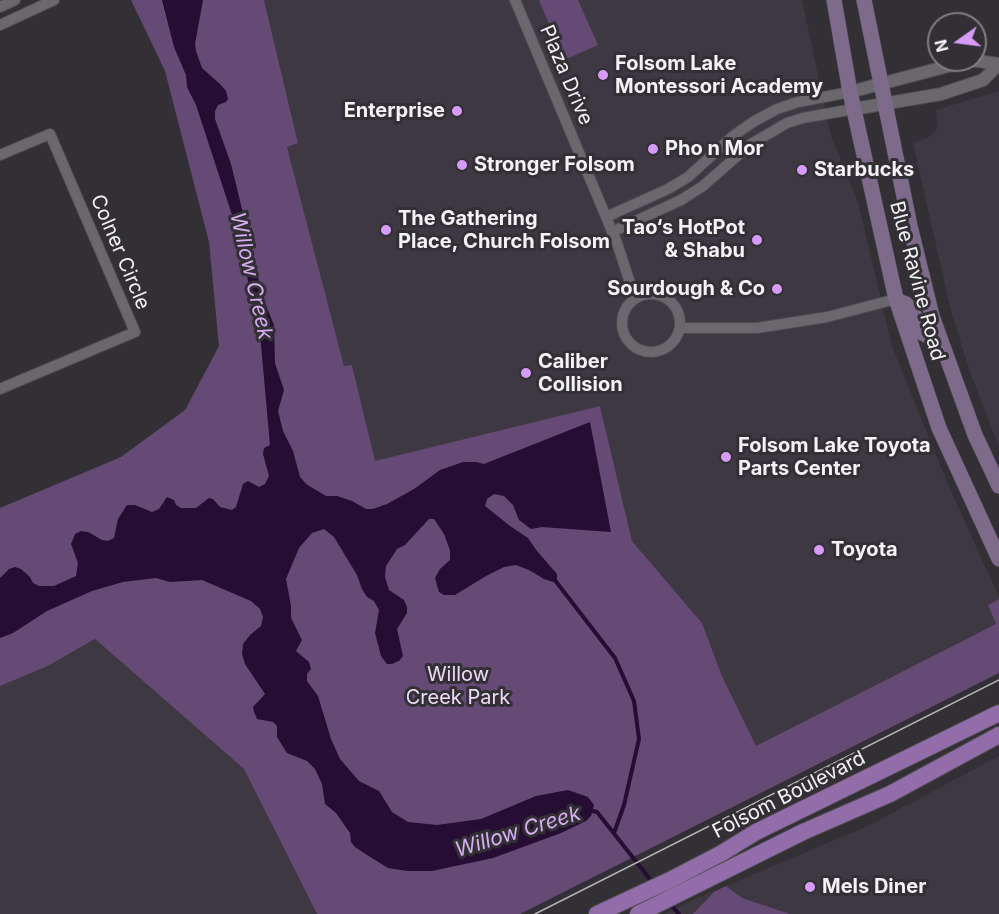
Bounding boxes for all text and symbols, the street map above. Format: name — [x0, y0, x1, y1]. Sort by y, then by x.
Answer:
north arrow — [927, 12, 987, 72]
street label: Plaza Drive — [534, 21, 598, 129]
text: N — [930, 38, 953, 54]
place label: Folsom Lake Montessori Academy — [615, 52, 823, 99]
marker: Folsom Lake Montessori Academy — [596, 68, 610, 82]
place label: Enterprise — [344, 99, 445, 123]
marker: Enterprise — [450, 104, 464, 118]
place label: Pho n Mor — [665, 137, 764, 161]
marker: Pho n Mor — [646, 142, 660, 156]
place label: Stronger Folsom — [474, 153, 635, 177]
marker: Stronger Folsom — [455, 158, 469, 172]
place label: Starbucks — [814, 158, 914, 182]
marker: Starbucks — [795, 163, 809, 177]
street label: Colner Circle — [85, 191, 155, 313]
street label: Blue Ravine Road — [884, 199, 950, 363]
place label: The Gathering Place, Church Folsom — [398, 207, 610, 254]
water label: Willow Creek — [224, 210, 278, 342]
place label: Tao‘s HotPot & Shabu — [622, 216, 745, 263]
marker: The Gathering Place, Church Folsom — [379, 223, 393, 237]
marker: Tao‘s HotPot & Shabu — [750, 233, 764, 247]
place label: Sourdough & Co — [607, 277, 765, 301]
marker: Sourdough & Co — [770, 282, 784, 296]
place label: Caliber Collision — [538, 350, 623, 397]
marker: Caliber Collision — [519, 366, 533, 380]
place label: Folsom Lake Toyota Parts Center — [738, 434, 931, 481]
marker: Folsom Lake Toyota Parts Center — [719, 450, 733, 464]
place label: Toyota — [831, 538, 898, 562]
marker: Toyota — [812, 543, 826, 557]
park label: Willow Creek Park — [406, 663, 510, 710]
street label: Folsom Boulevard — [709, 746, 869, 844]
water label: Willow Creek — [452, 801, 584, 863]
place label: Mels Diner — [822, 875, 926, 899]
marker: Mels Diner — [803, 880, 817, 894]

